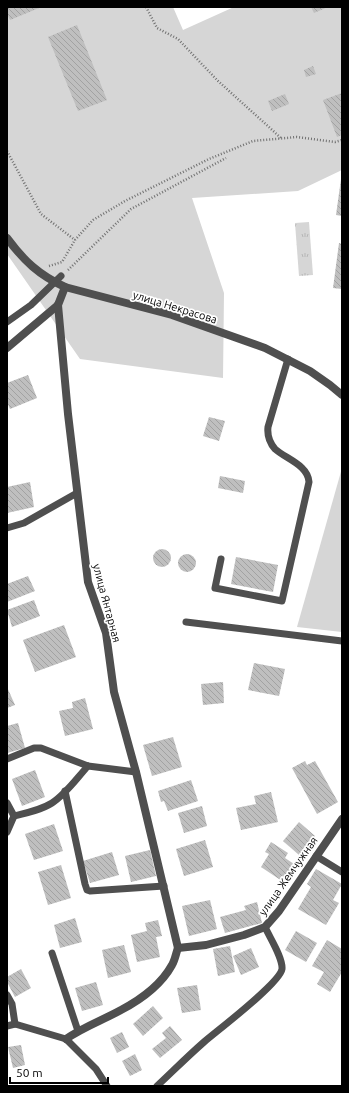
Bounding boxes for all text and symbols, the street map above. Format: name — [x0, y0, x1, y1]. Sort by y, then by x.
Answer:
street label: улица Некрасова — [131, 288, 219, 326]
street label: улица Янтарная — [91, 562, 123, 644]
street label: улица Жемчужная — [256, 834, 320, 918]
scale bar — [10, 1059, 108, 1085]
text: 50 m — [16, 1066, 43, 1079]

